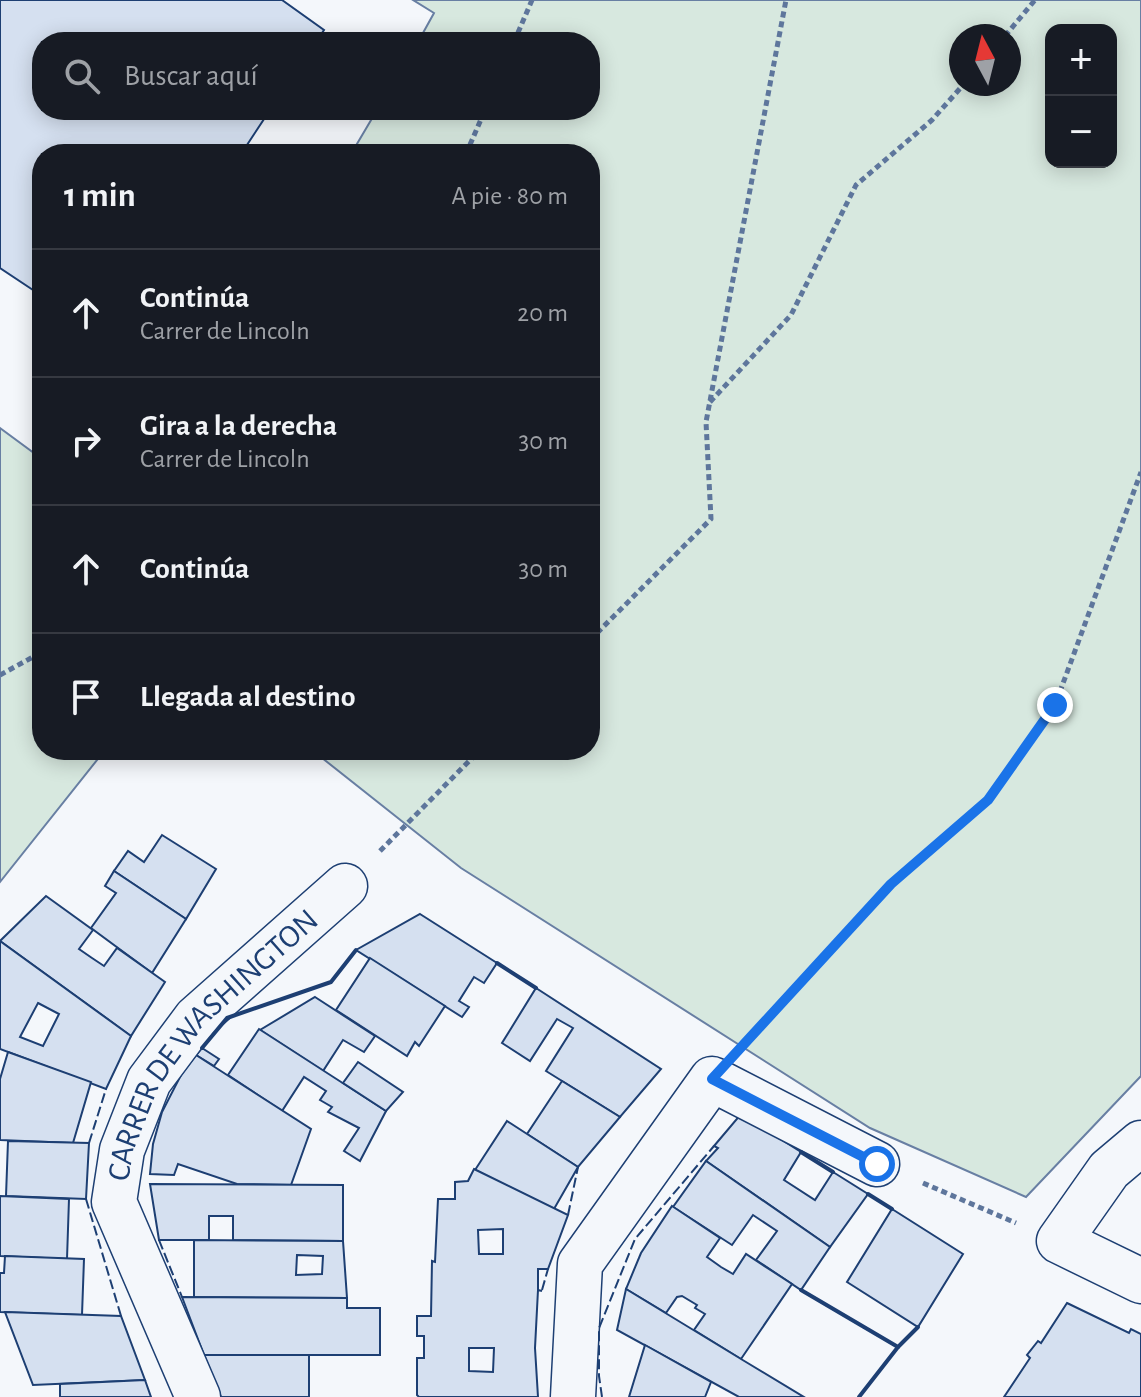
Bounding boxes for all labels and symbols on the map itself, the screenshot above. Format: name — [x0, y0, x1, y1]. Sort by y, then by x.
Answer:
north arrow — [949, 24, 1021, 96]
route end — [1037, 687, 1073, 723]
street label: CARRER DE WASHINGTON — [102, 903, 324, 1183]
route start — [859, 1146, 895, 1182]

